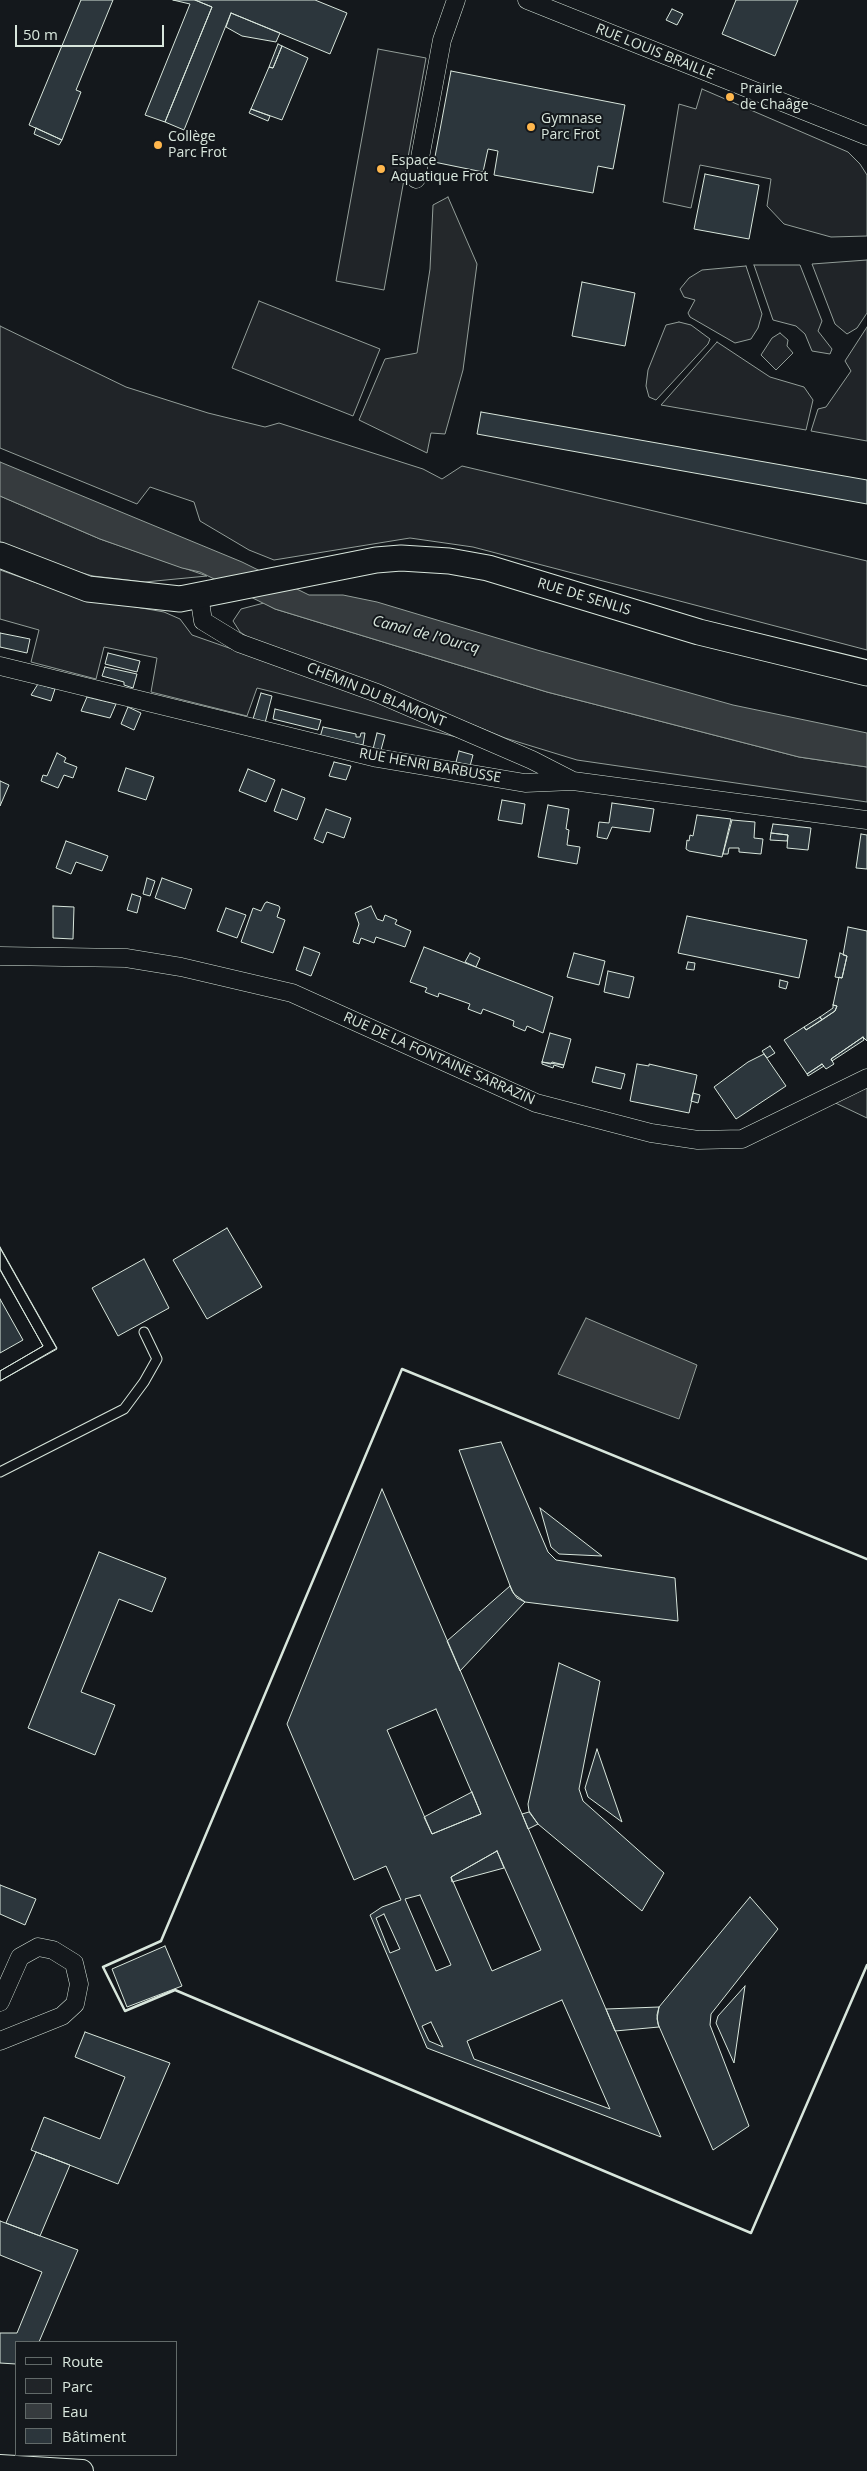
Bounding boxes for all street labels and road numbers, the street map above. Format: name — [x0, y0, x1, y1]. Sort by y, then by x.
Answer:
street label: RUE LOUIS BRAILLE — [593, 20, 717, 84]
street label: RUE DE SENLIS — [535, 575, 633, 619]
street label: CHEMIN DU BLAMONT — [304, 659, 448, 731]
street label: RUE HENRI BARBUSSE — [358, 745, 502, 787]
street label: RUE DE LA FONTAINE SARRAZIN — [341, 1009, 537, 1109]

